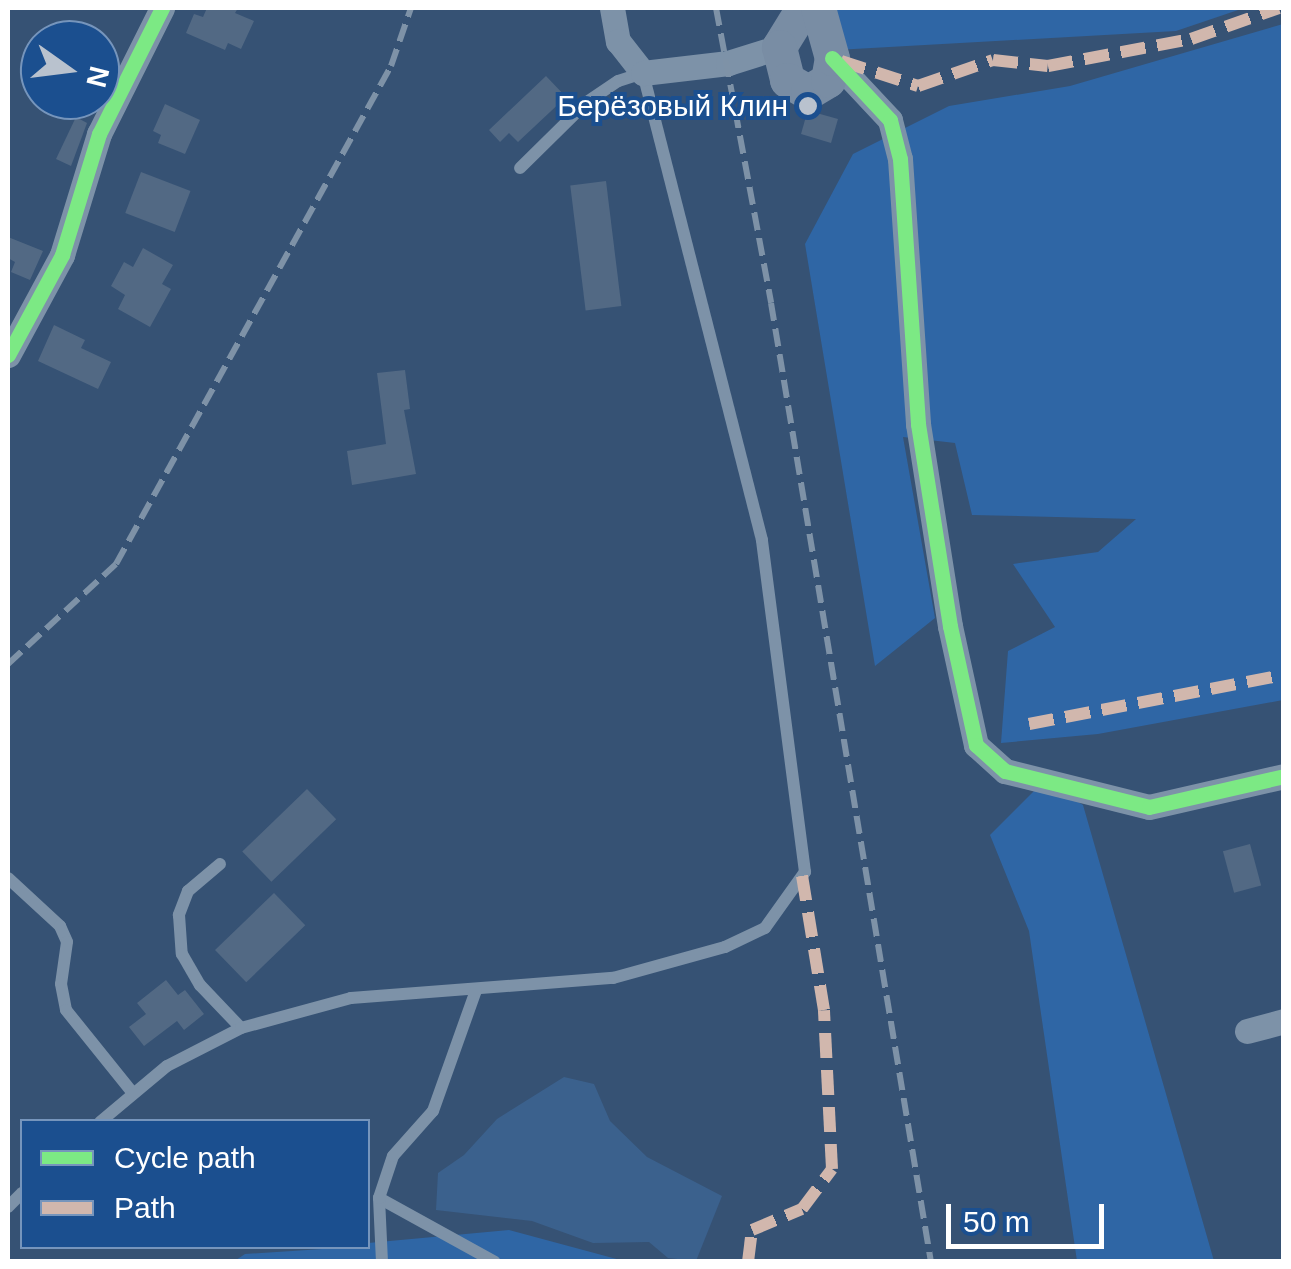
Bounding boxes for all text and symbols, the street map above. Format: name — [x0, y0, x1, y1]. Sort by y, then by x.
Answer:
north arrow — [20, 20, 120, 120]
text: N — [80, 63, 115, 90]
place label: Берёзовый Клин — [557, 88, 788, 124]
marker: Берёзовый Клин — [797, 95, 819, 117]
legend — [20, 1119, 370, 1249]
text: Cycle path — [114, 1141, 256, 1174]
scale bar — [951, 1184, 1108, 1246]
text: Path — [114, 1191, 176, 1224]
text: 50 m — [963, 1205, 1030, 1238]

